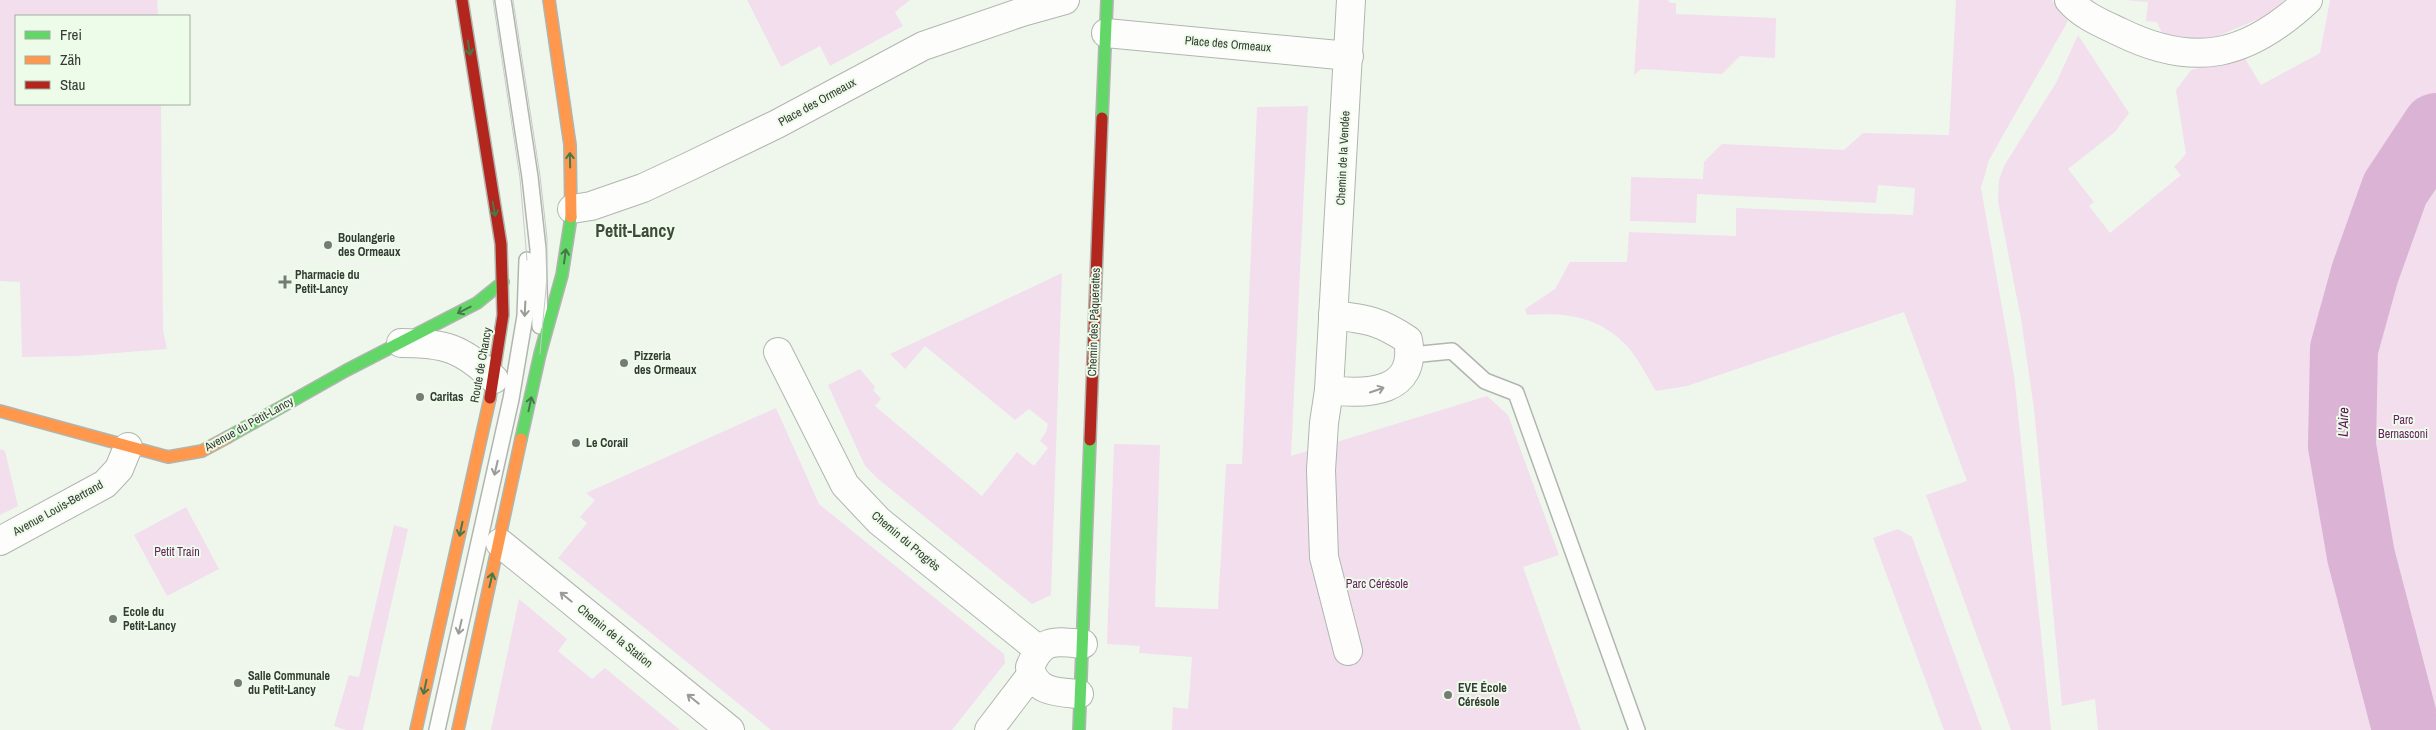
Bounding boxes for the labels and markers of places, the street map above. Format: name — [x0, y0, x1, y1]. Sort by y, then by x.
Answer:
place label: Boulangerie des Ormeaux — [338, 230, 401, 260]
marker: Boulangerie des Ormeaux — [322, 239, 334, 251]
place label: Pharmacie du Petit-Lancy — [295, 267, 360, 297]
marker: Pharmacie du Petit-Lancy — [279, 276, 291, 288]
place label: Pizzeria des Ormeaux — [634, 348, 697, 378]
marker: Pizzeria des Ormeaux — [618, 357, 630, 369]
place label: Caritas — [430, 389, 464, 405]
marker: Caritas — [414, 391, 426, 403]
place label: Le Corail — [586, 435, 628, 451]
marker: Le Corail — [570, 437, 582, 449]
place label: Ecole du Petit-Lancy — [123, 604, 177, 634]
marker: Ecole du Petit-Lancy — [107, 613, 119, 625]
place label: Salle Communale du Petit-Lancy — [248, 668, 331, 698]
marker: Salle Communale du Petit-Lancy — [232, 677, 244, 689]
place label: EVE École Cérésole — [1458, 680, 1507, 710]
marker: EVE École Cérésole — [1442, 689, 1454, 701]

